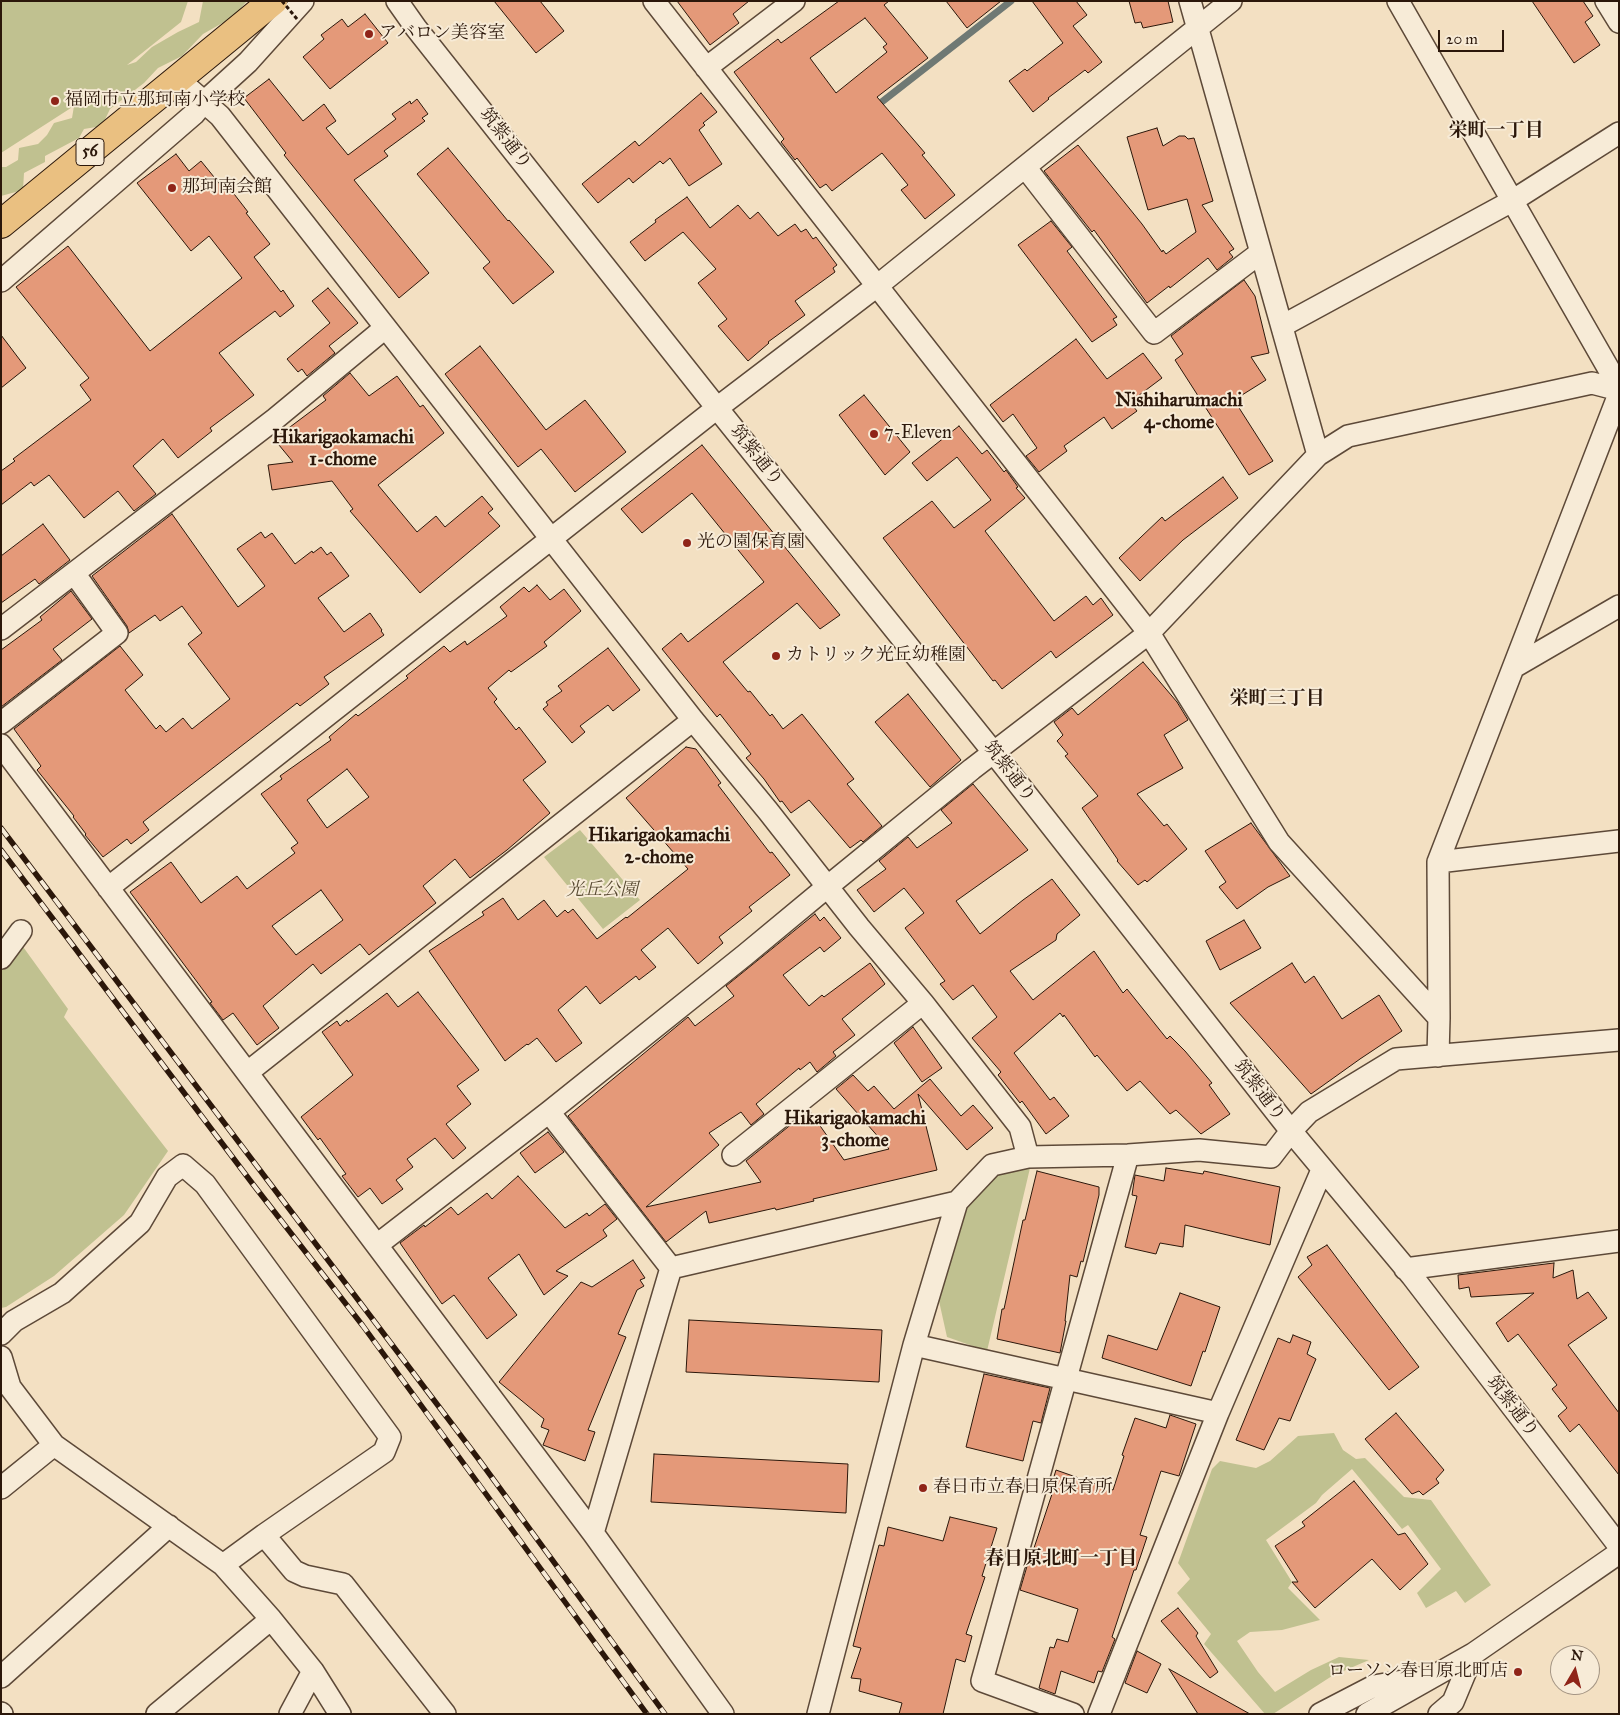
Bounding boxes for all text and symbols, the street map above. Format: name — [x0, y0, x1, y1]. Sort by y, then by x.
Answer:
scale bar — [1440, 20, 1506, 52]
place label: アバロン美容室 — [379, 23, 505, 45]
marker: アバロン美容室 — [363, 28, 375, 40]
text: 20 m — [1446, 30, 1478, 48]
place label: 福岡市立那珂南小学校 — [65, 90, 245, 112]
marker: 福岡市立那珂南小学校 — [49, 95, 61, 107]
street label: 筑紫通り — [474, 104, 536, 174]
district label: 栄町一丁目 — [1449, 120, 1543, 142]
road number: 56 — [76, 138, 104, 166]
place label: 那珂南会館 — [182, 177, 272, 199]
marker: 那珂南会館 — [166, 182, 178, 194]
district label: Nishiharumachi 4-chome — [1115, 390, 1243, 434]
street label: 筑紫通り — [725, 421, 787, 491]
place label: 7-Eleven — [884, 423, 952, 445]
district label: Hikarigaokamachi 1-chome — [272, 427, 414, 471]
marker: 7-Eleven — [868, 428, 880, 440]
place label: 光の園保育園 — [697, 532, 805, 554]
marker: 光の園保育園 — [681, 537, 693, 549]
place label: カトリック光丘幼稚園 — [786, 645, 966, 667]
marker: カトリック光丘幼稚園 — [770, 650, 782, 662]
district label: 栄町三丁目 — [1230, 688, 1324, 710]
street label: 筑紫通り — [978, 737, 1040, 807]
district label: Hikarigaokamachi 2-chome — [588, 825, 730, 869]
park label: 光丘公園 — [566, 880, 638, 902]
street label: 筑紫通り — [1228, 1056, 1290, 1126]
district label: Hikarigaokamachi 3-chome — [784, 1108, 926, 1152]
street label: 筑紫通り — [1481, 1372, 1543, 1442]
place label: 春日市立春日原保育所 — [933, 1477, 1113, 1499]
marker: 春日市立春日原保育所 — [917, 1482, 929, 1494]
district label: 春日原北町一丁目 — [985, 1548, 1137, 1570]
north arrow — [1550, 1645, 1600, 1695]
text: N — [1570, 1646, 1584, 1665]
place label: ローソン春日原北町店 — [1328, 1661, 1508, 1683]
marker: ローソン春日原北町店 — [1512, 1666, 1524, 1678]

